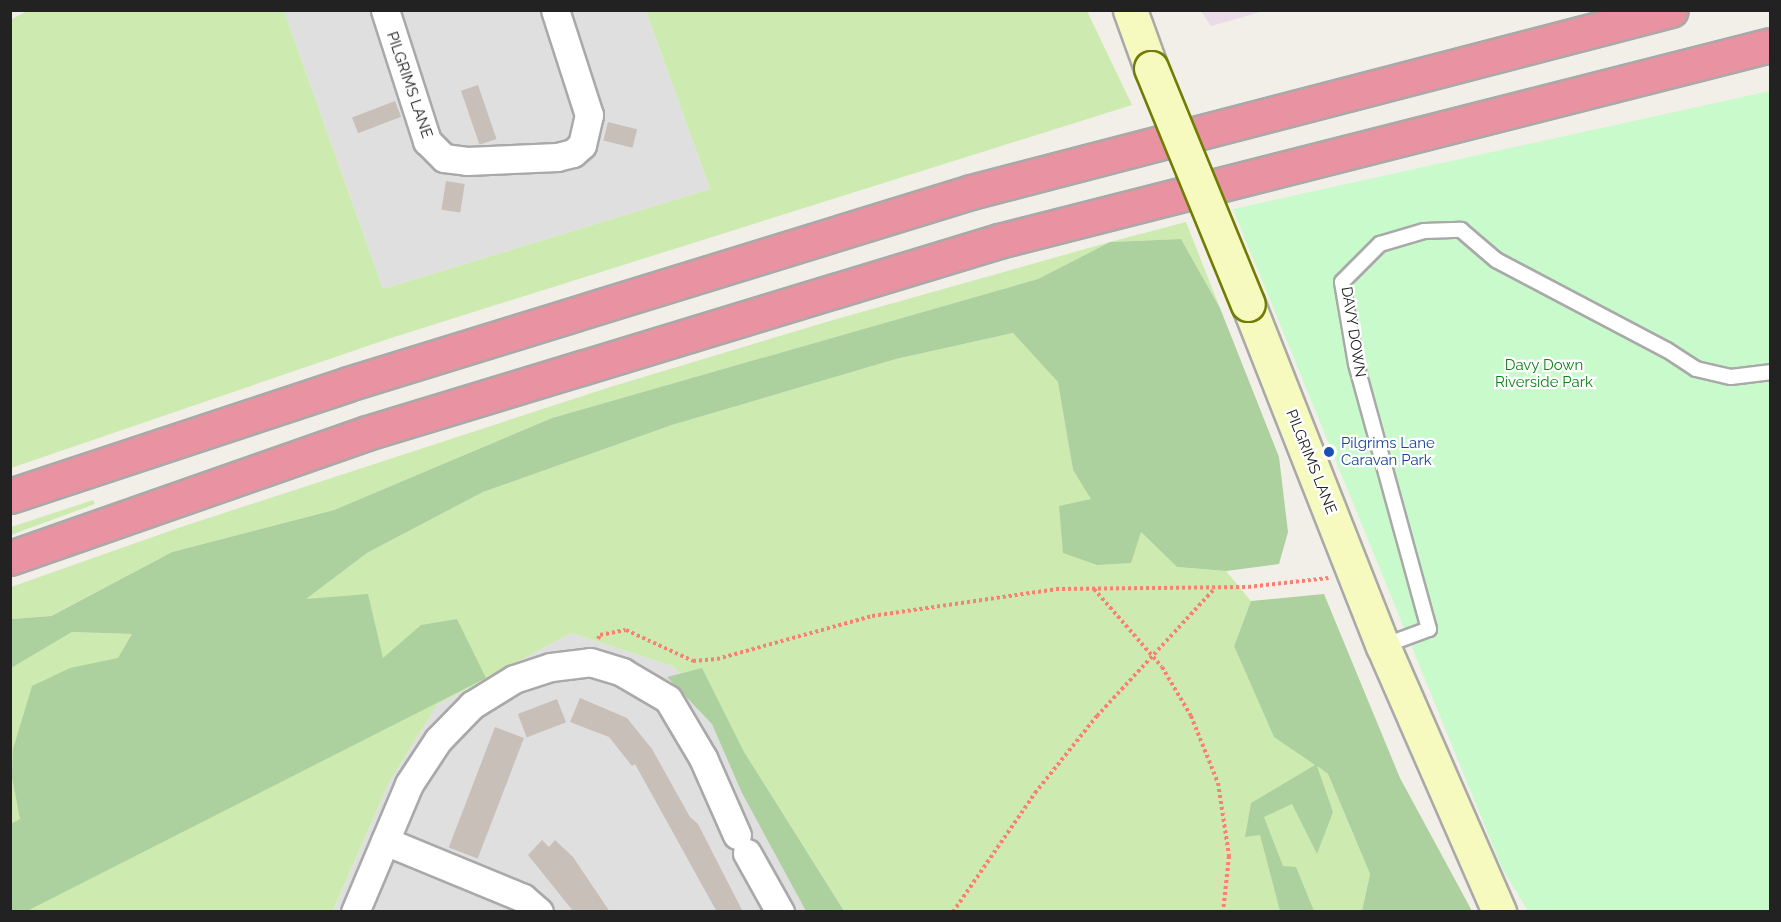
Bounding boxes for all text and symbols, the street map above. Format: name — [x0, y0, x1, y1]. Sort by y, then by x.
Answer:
street label: PILGRIMS LANE — [382, 29, 436, 141]
street label: DAVY DOWN — [1337, 285, 1369, 379]
park label: Davy Down Riverside Park — [1495, 356, 1593, 391]
street label: PILGRIMS LANE — [1282, 407, 1340, 517]
place label: Pilgrims Lane Caravan Park — [1341, 434, 1435, 469]
marker: Pilgrims Lane Caravan Park — [1322, 445, 1336, 459]

